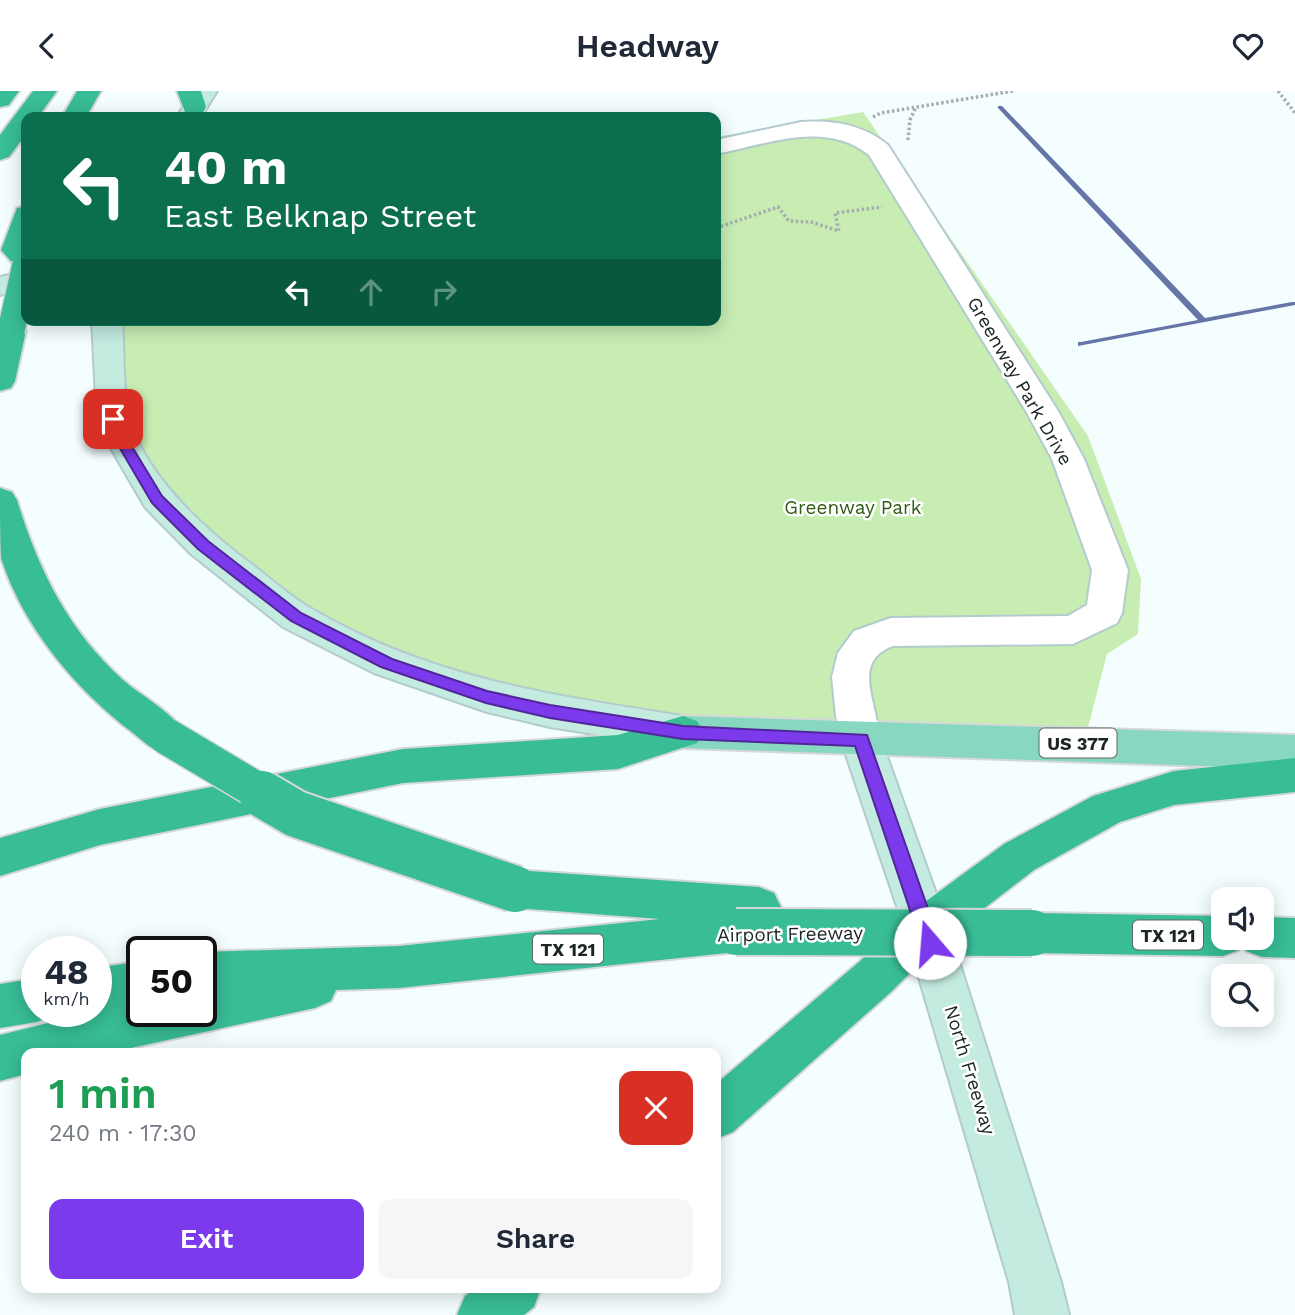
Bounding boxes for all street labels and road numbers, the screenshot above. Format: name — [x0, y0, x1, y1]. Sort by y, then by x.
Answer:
street label: Greenway Park Drive — [962, 293, 1078, 469]
road number: US 377 — [1040, 729, 1116, 757]
street label: Airport Freeway — [717, 921, 863, 947]
road number: TX 121 — [1133, 921, 1203, 949]
road number: TX 121 — [533, 935, 603, 963]
street label: North Freeway — [939, 1002, 1001, 1138]

